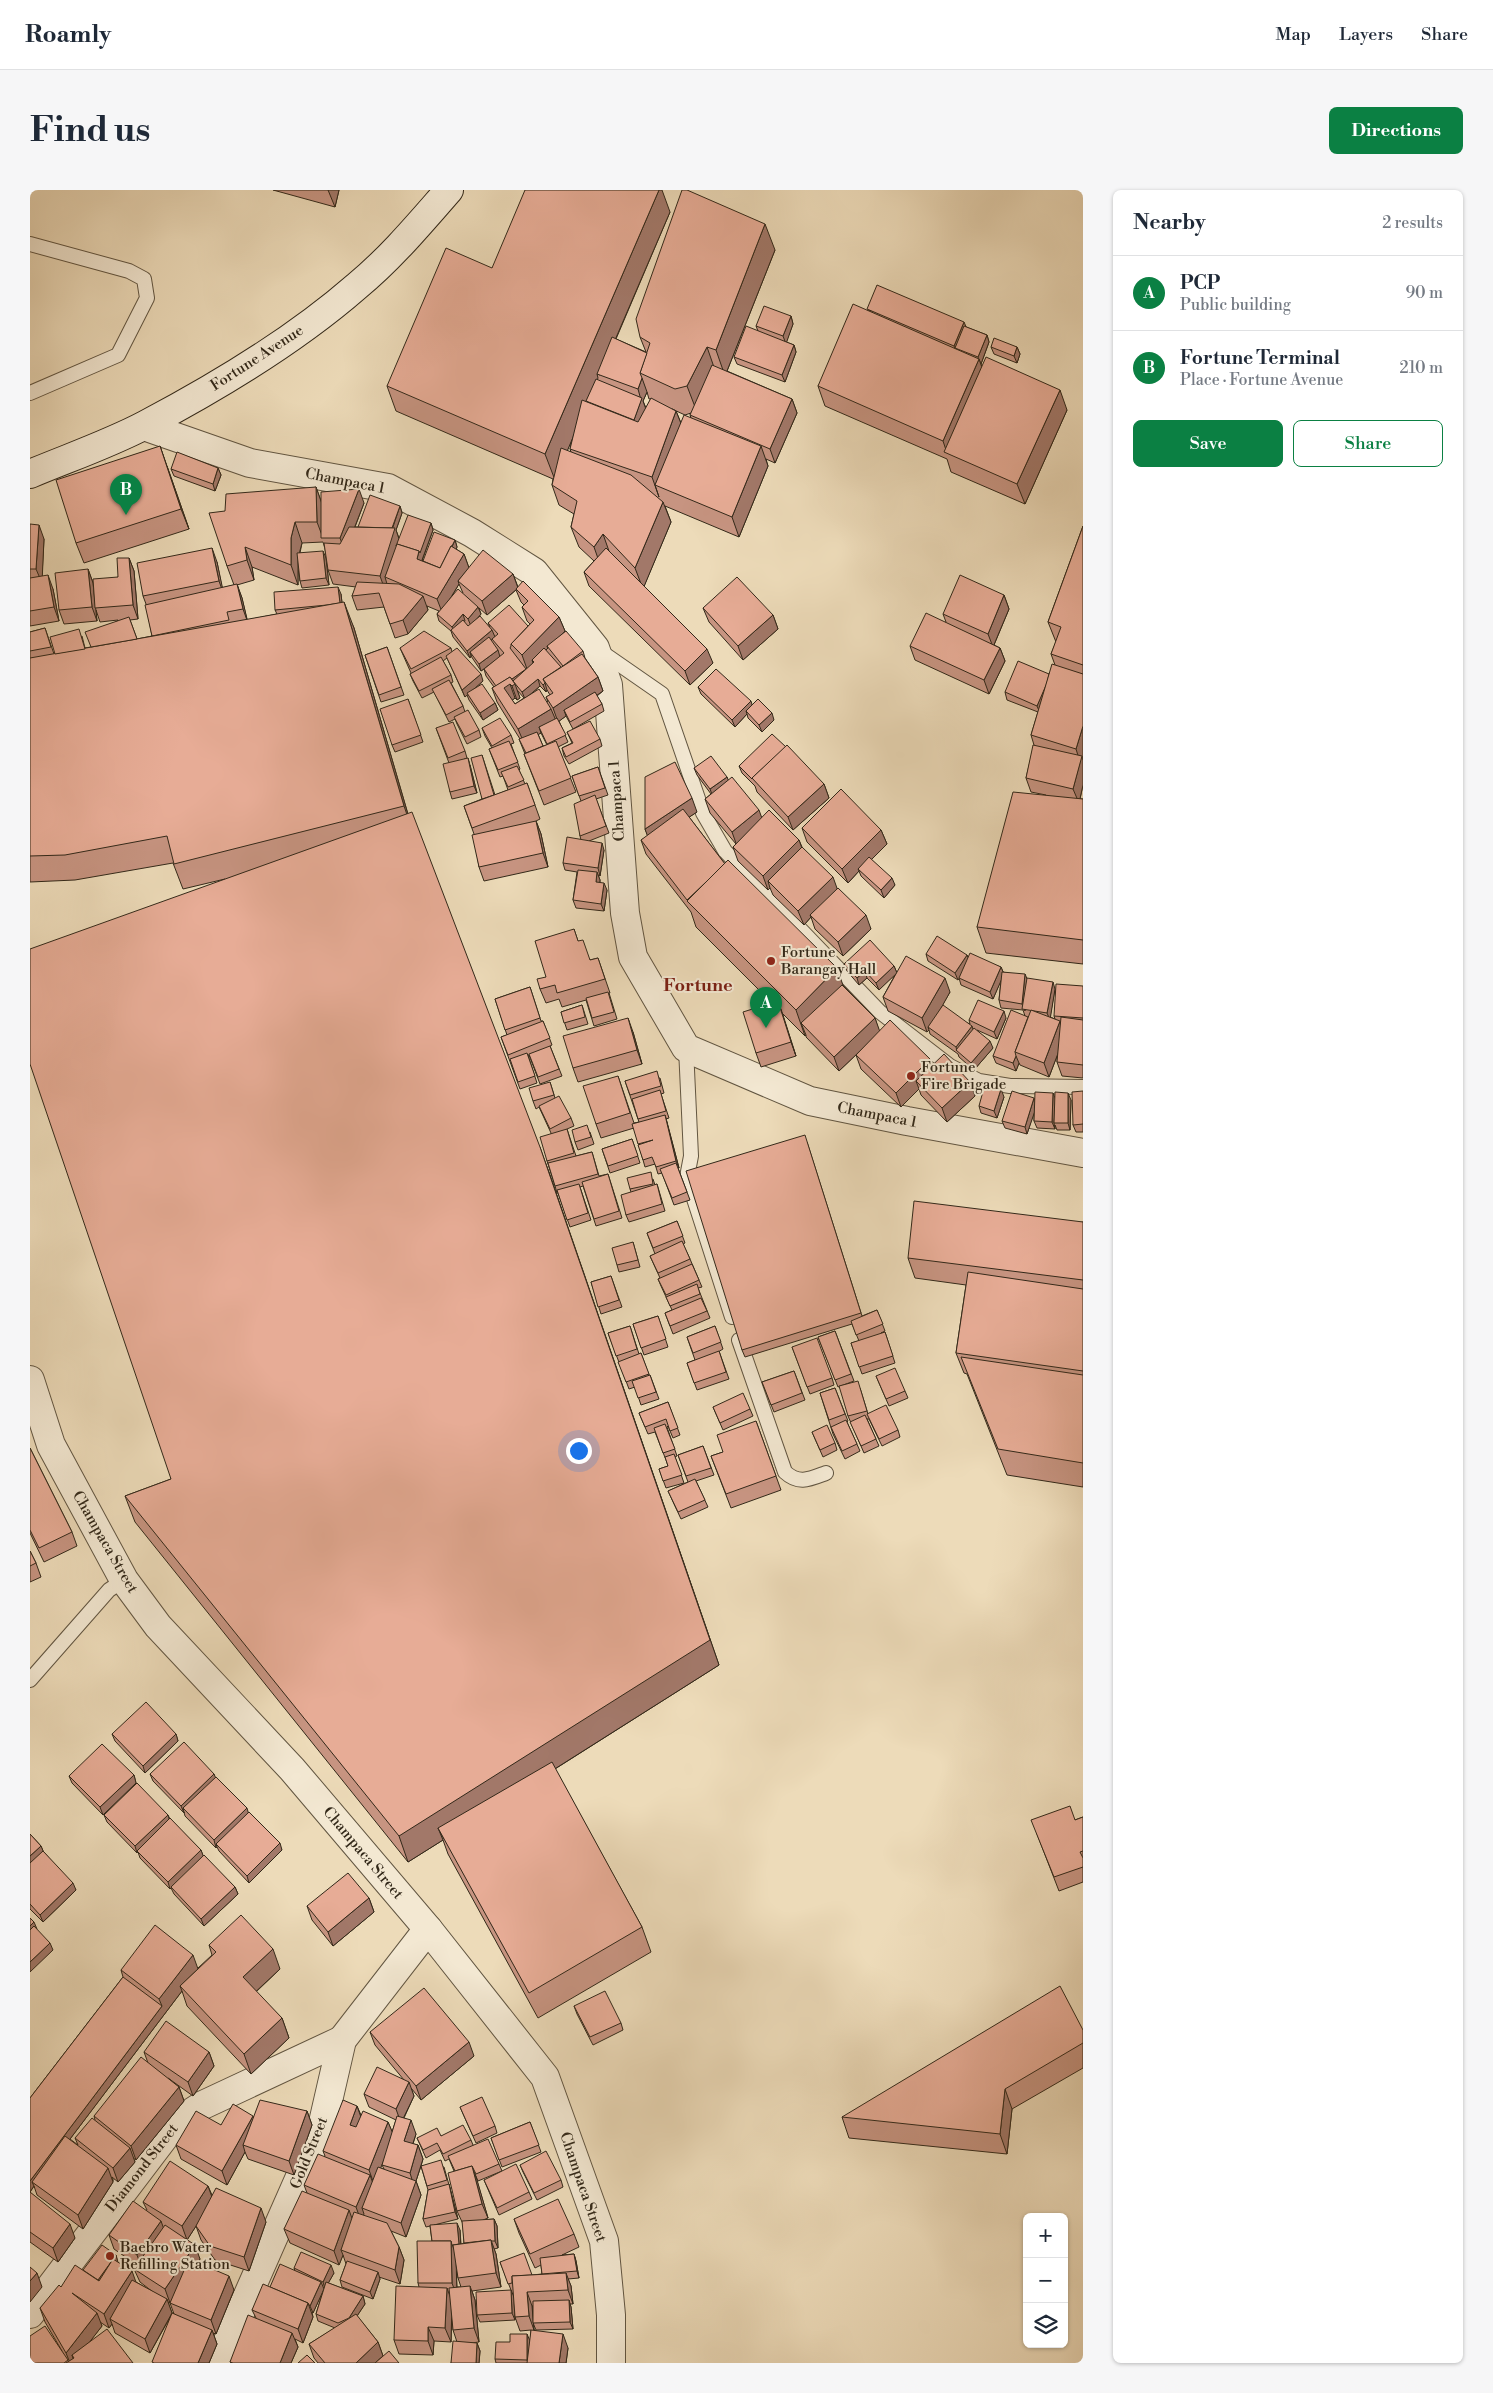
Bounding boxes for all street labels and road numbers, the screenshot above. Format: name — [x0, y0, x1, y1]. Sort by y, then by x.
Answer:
street label: Fortune Avenue — [207, 321, 307, 395]
street label: Champaca 1 — [303, 464, 387, 498]
street label: Champaca 1 — [605, 759, 629, 842]
street label: Champaca 1 — [835, 1098, 919, 1132]
street label: Champaca Street — [68, 1487, 142, 1597]
street label: Champaca Street — [319, 1803, 408, 1904]
street label: Gold Street — [286, 2113, 332, 2192]
street label: Diamond Street — [102, 2119, 183, 2216]
street label: Champaca Street — [555, 2129, 611, 2245]

